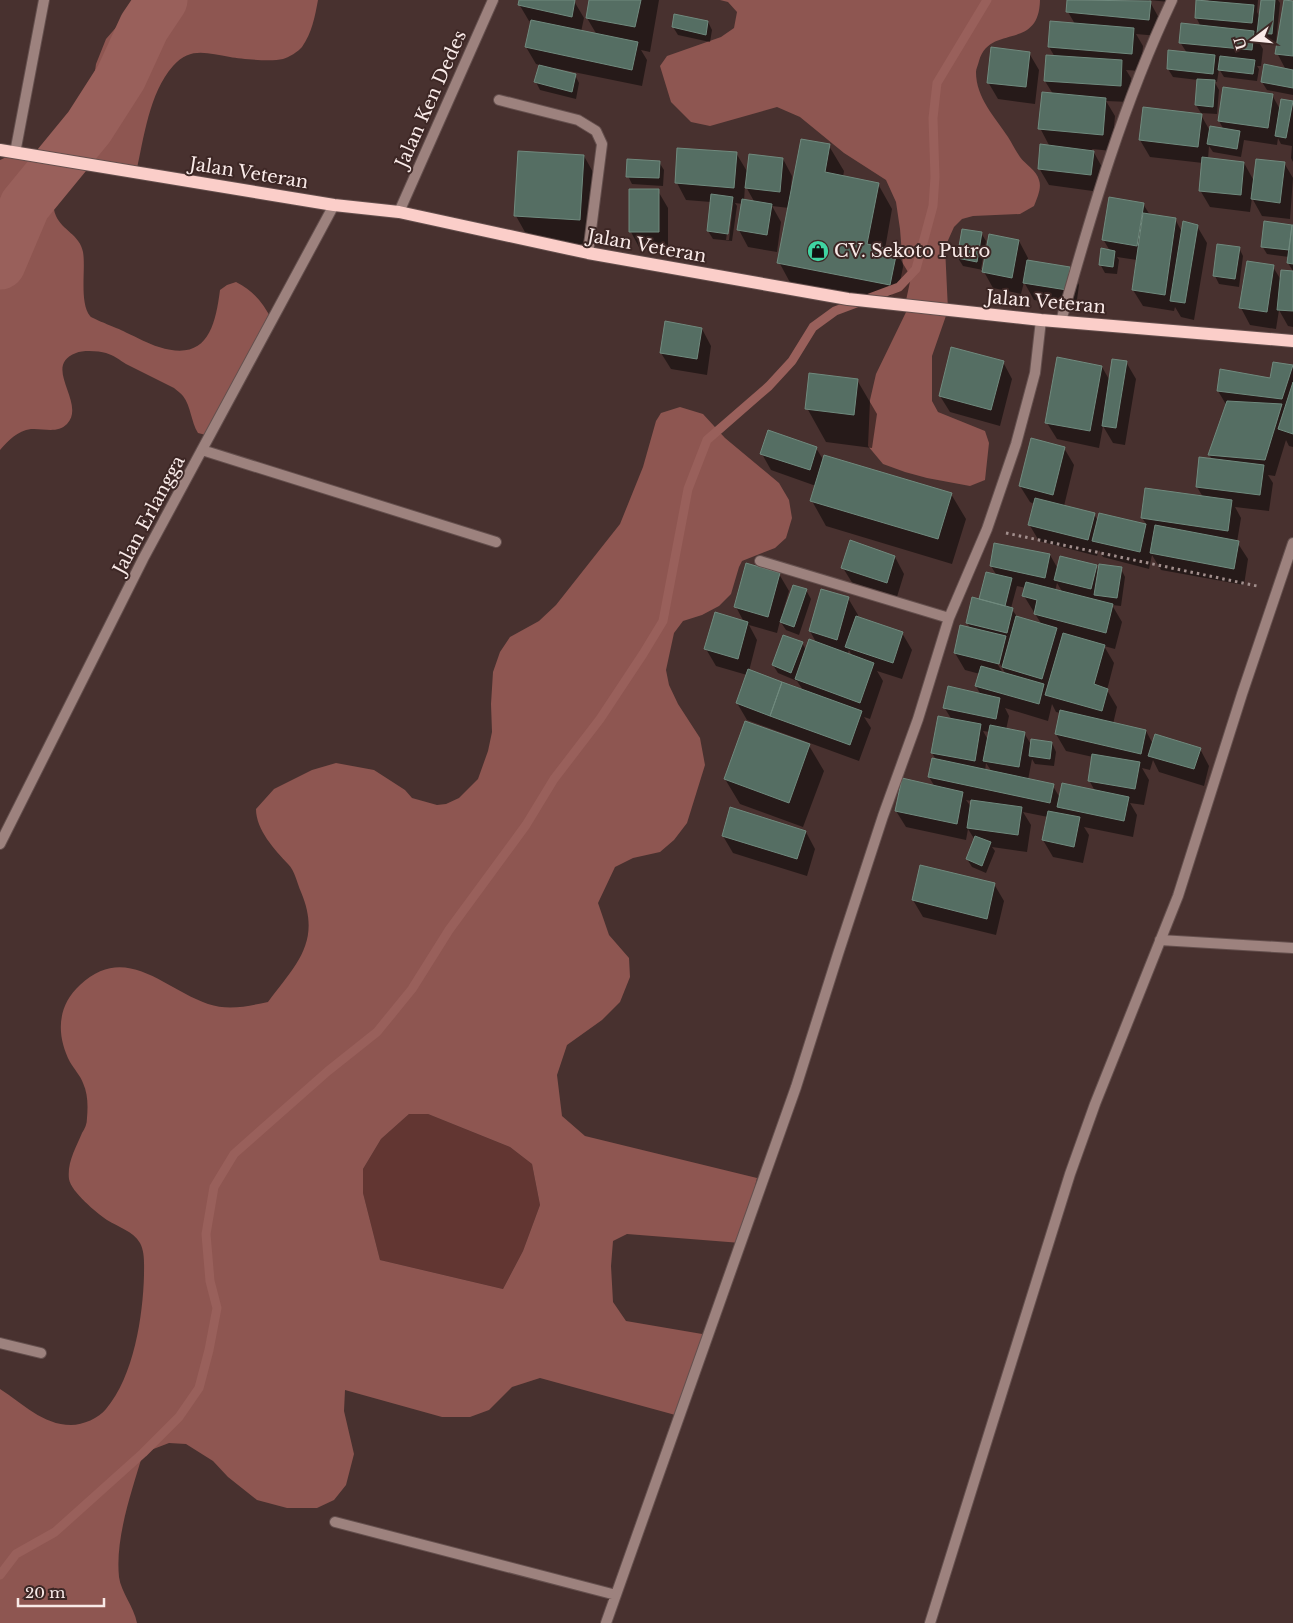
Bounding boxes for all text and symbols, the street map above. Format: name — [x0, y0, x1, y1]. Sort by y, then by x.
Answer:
north arrow — [1228, 15, 1278, 65]
street label: Jalan Ken Dedes — [390, 27, 471, 173]
text: U — [1230, 35, 1251, 52]
street label: Jalan Veteran — [186, 152, 310, 193]
street label: Jalan Veteran — [584, 224, 708, 267]
shop icon: CV. Sekoto Putro — [806, 239, 830, 263]
place label: CV. Sekoto Putro — [834, 240, 990, 262]
street label: Jalan Veteran — [983, 286, 1107, 318]
street label: Jalan Erlangga — [108, 452, 190, 580]
scale bar — [18, 1576, 104, 1608]
text: 20 m — [25, 1583, 65, 1602]

